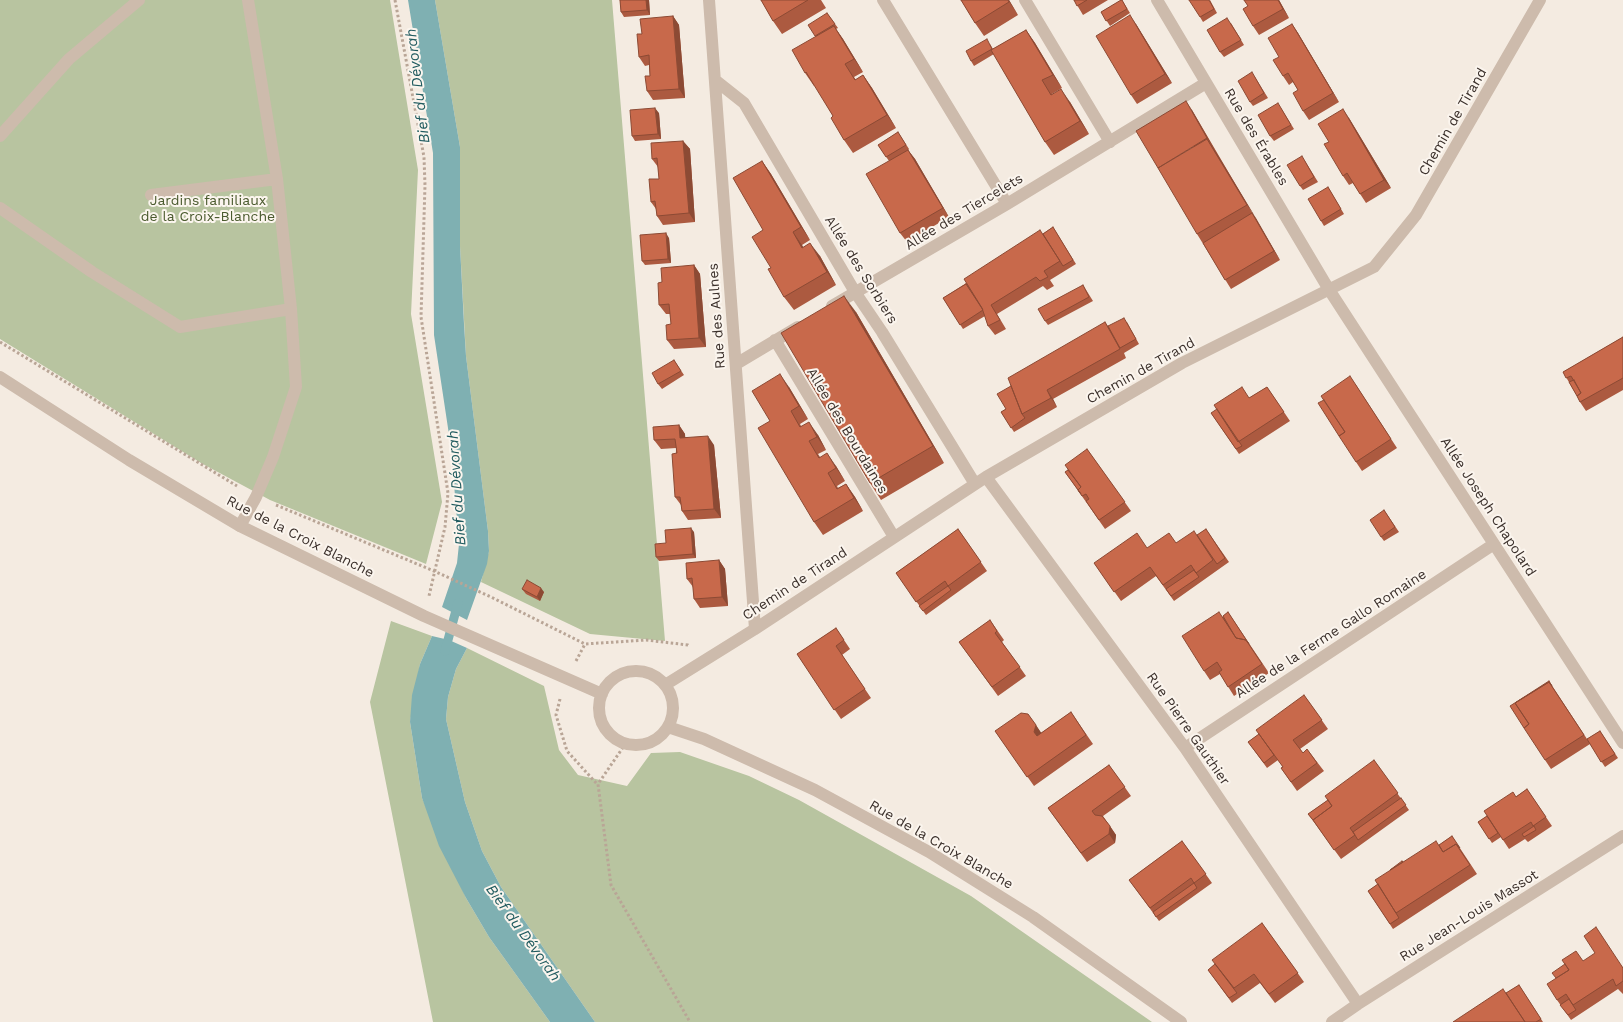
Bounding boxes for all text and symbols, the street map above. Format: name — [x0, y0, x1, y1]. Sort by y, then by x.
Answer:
water label: Bief du Dévorah — [402, 28, 434, 144]
street label: Chemin de Tirand — [1415, 65, 1491, 179]
street label: Rue des Érables — [1220, 85, 1292, 189]
street label: Allée des Tiercelets — [902, 170, 1026, 254]
park label: Jardins familiaux de la Croix-Blanche — [141, 193, 275, 226]
street label: Allée des Sorbiers — [821, 213, 901, 327]
street label: Rue des Aulnes — [705, 263, 729, 369]
street label: Chemin de Tirand — [1084, 334, 1198, 408]
street label: Allée des Bourdaines — [803, 365, 891, 497]
water label: Bief du Dévorah — [444, 430, 470, 546]
street label: Allée Joseph Chapolard — [1437, 434, 1539, 580]
street label: Rue de la Croix Blanche — [223, 492, 377, 582]
street label: Chemin de Tirand — [740, 544, 850, 624]
street label: Allée de la Ferme Gallo Romaine — [1232, 566, 1430, 702]
street label: Rue Pierre Gauthier — [1143, 669, 1233, 789]
street label: Rue de la Croix Blanche — [866, 797, 1016, 893]
street label: Rue Jean-Louis Massot — [1397, 866, 1541, 966]
water label: Bief du Dévorah — [482, 881, 564, 985]

